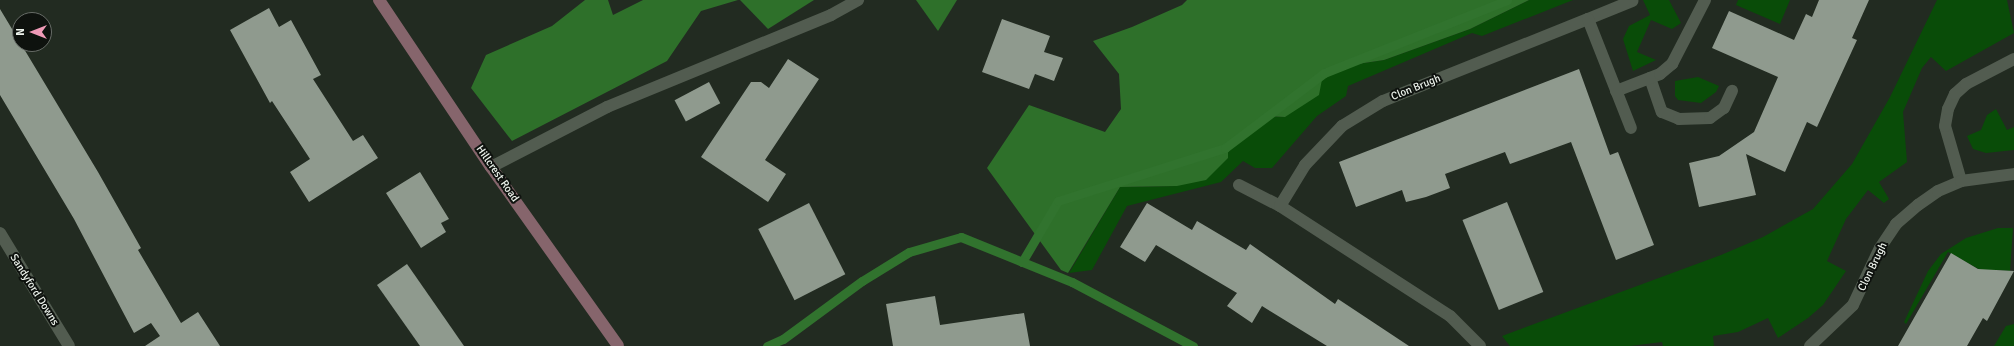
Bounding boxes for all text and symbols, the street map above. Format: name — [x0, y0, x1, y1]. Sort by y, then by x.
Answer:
north arrow — [12, 12, 52, 52]
text: N — [14, 28, 27, 36]
street label: Clon Brugh — [1389, 72, 1443, 104]
street label: Hillcrest Road — [473, 143, 521, 205]
street label: Clon Brugh — [1856, 241, 1890, 293]
street label: Sandyford Downs — [7, 252, 61, 328]

